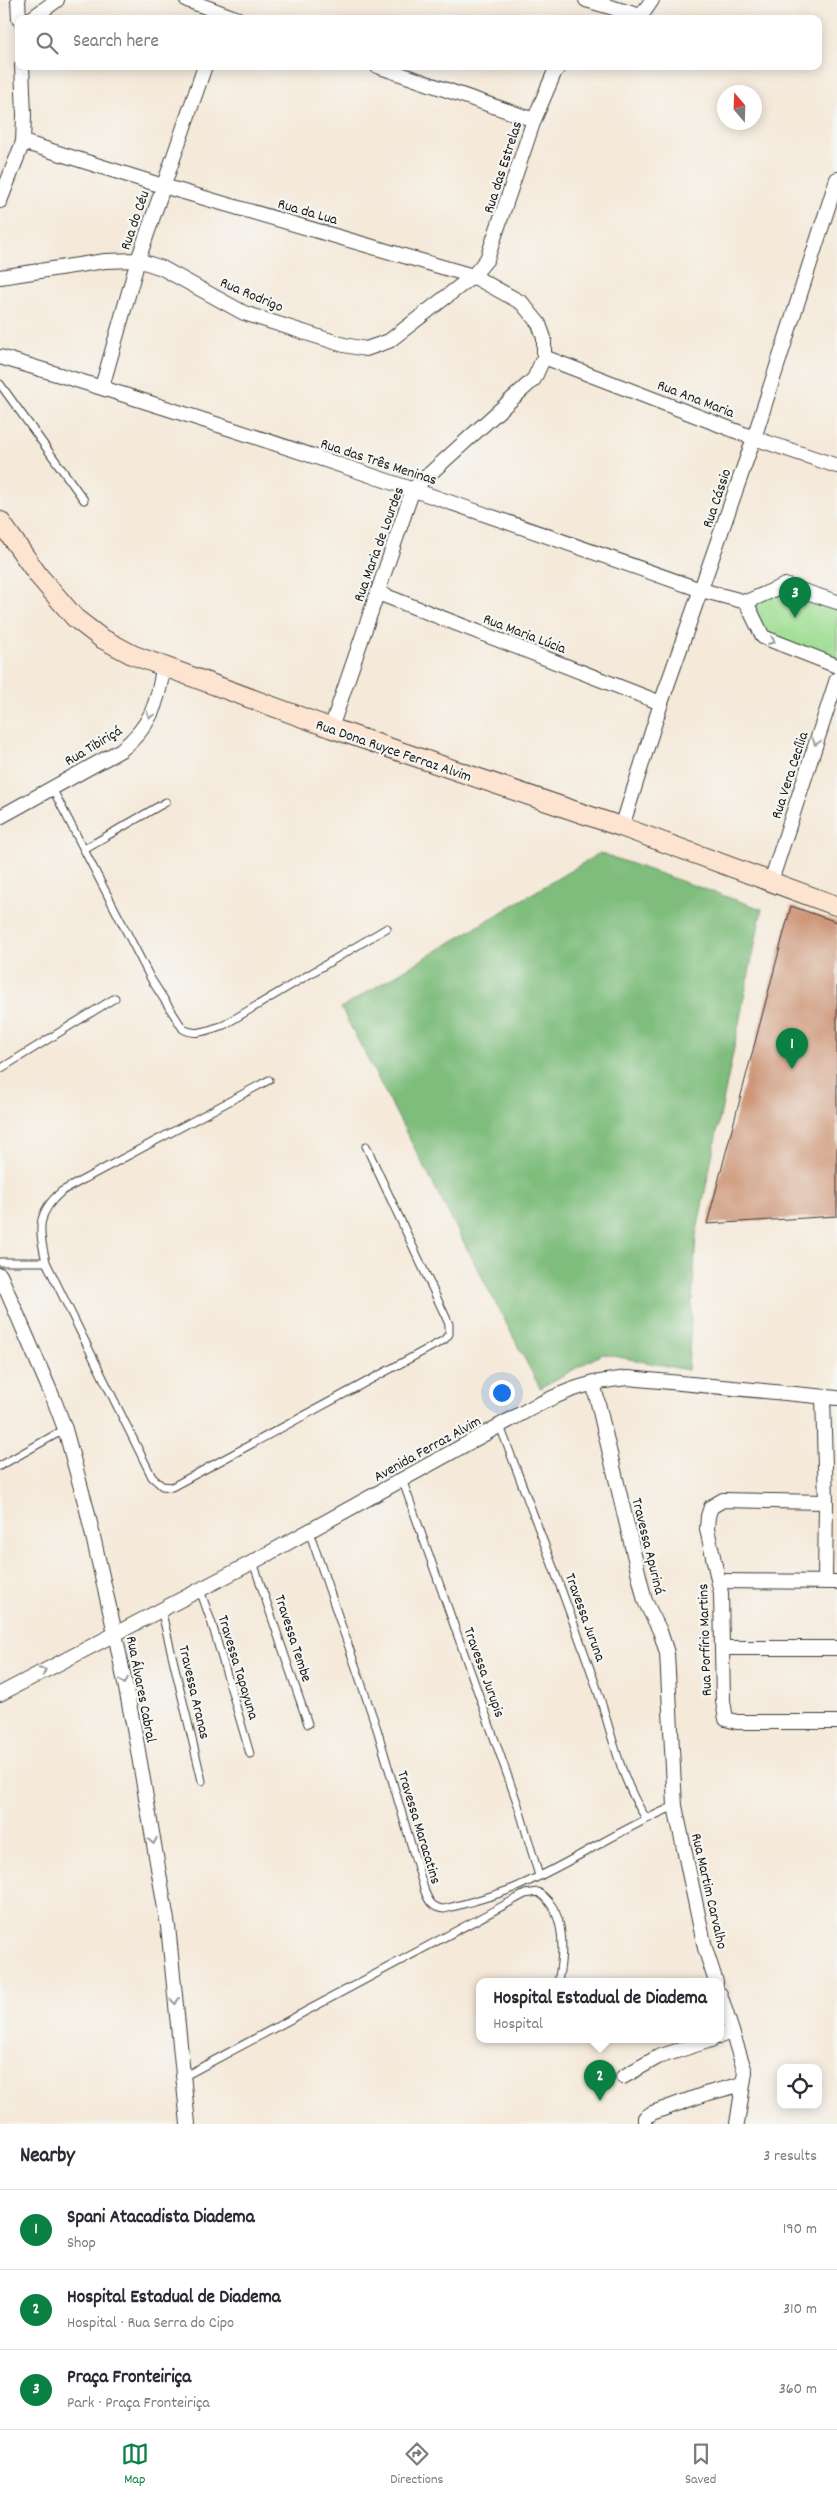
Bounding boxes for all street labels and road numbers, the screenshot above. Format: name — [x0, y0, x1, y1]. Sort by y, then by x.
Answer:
street label: Rua das Estrelas — [479, 119, 529, 217]
street label: Rua do Céu — [115, 188, 156, 253]
street label: Rua da Lua — [275, 194, 341, 232]
street label: Rua Rodrigo — [216, 273, 287, 319]
street label: Rua Ana Maria — [654, 375, 738, 425]
street label: Rua das Três Meninas — [317, 434, 439, 492]
street label: Rua Cássio — [698, 466, 738, 531]
street label: Rua Maria de Lourdes — [349, 484, 411, 605]
street label: Rua Maria Lúcia — [480, 609, 570, 661]
street label: Rua Dona Ruyce Ferraz Alvim — [312, 715, 474, 789]
street label: Rua Tibiriçá — [61, 721, 128, 773]
street label: Rua Vera Cecília — [766, 728, 816, 822]
street label: Avenida Ferraz Alvim — [370, 1411, 486, 1488]
street label: Travessa Apuriná — [624, 1496, 670, 1598]
street label: Travessa Juruna — [558, 1570, 611, 1666]
street label: Rua Porfírio Martins — [693, 1583, 719, 1697]
street label: Travessa Tembe — [268, 1592, 317, 1685]
street label: Travessa Tapayuna — [211, 1613, 264, 1723]
street label: Travessa Jurupis — [457, 1625, 510, 1721]
street label: Rua Álvares Cabral — [119, 1634, 161, 1745]
street label: Travessa Aranas — [172, 1643, 215, 1742]
street label: Travessa Maracatins — [390, 1768, 446, 1887]
street label: Rua Martim Carvalho — [684, 1831, 732, 1952]

